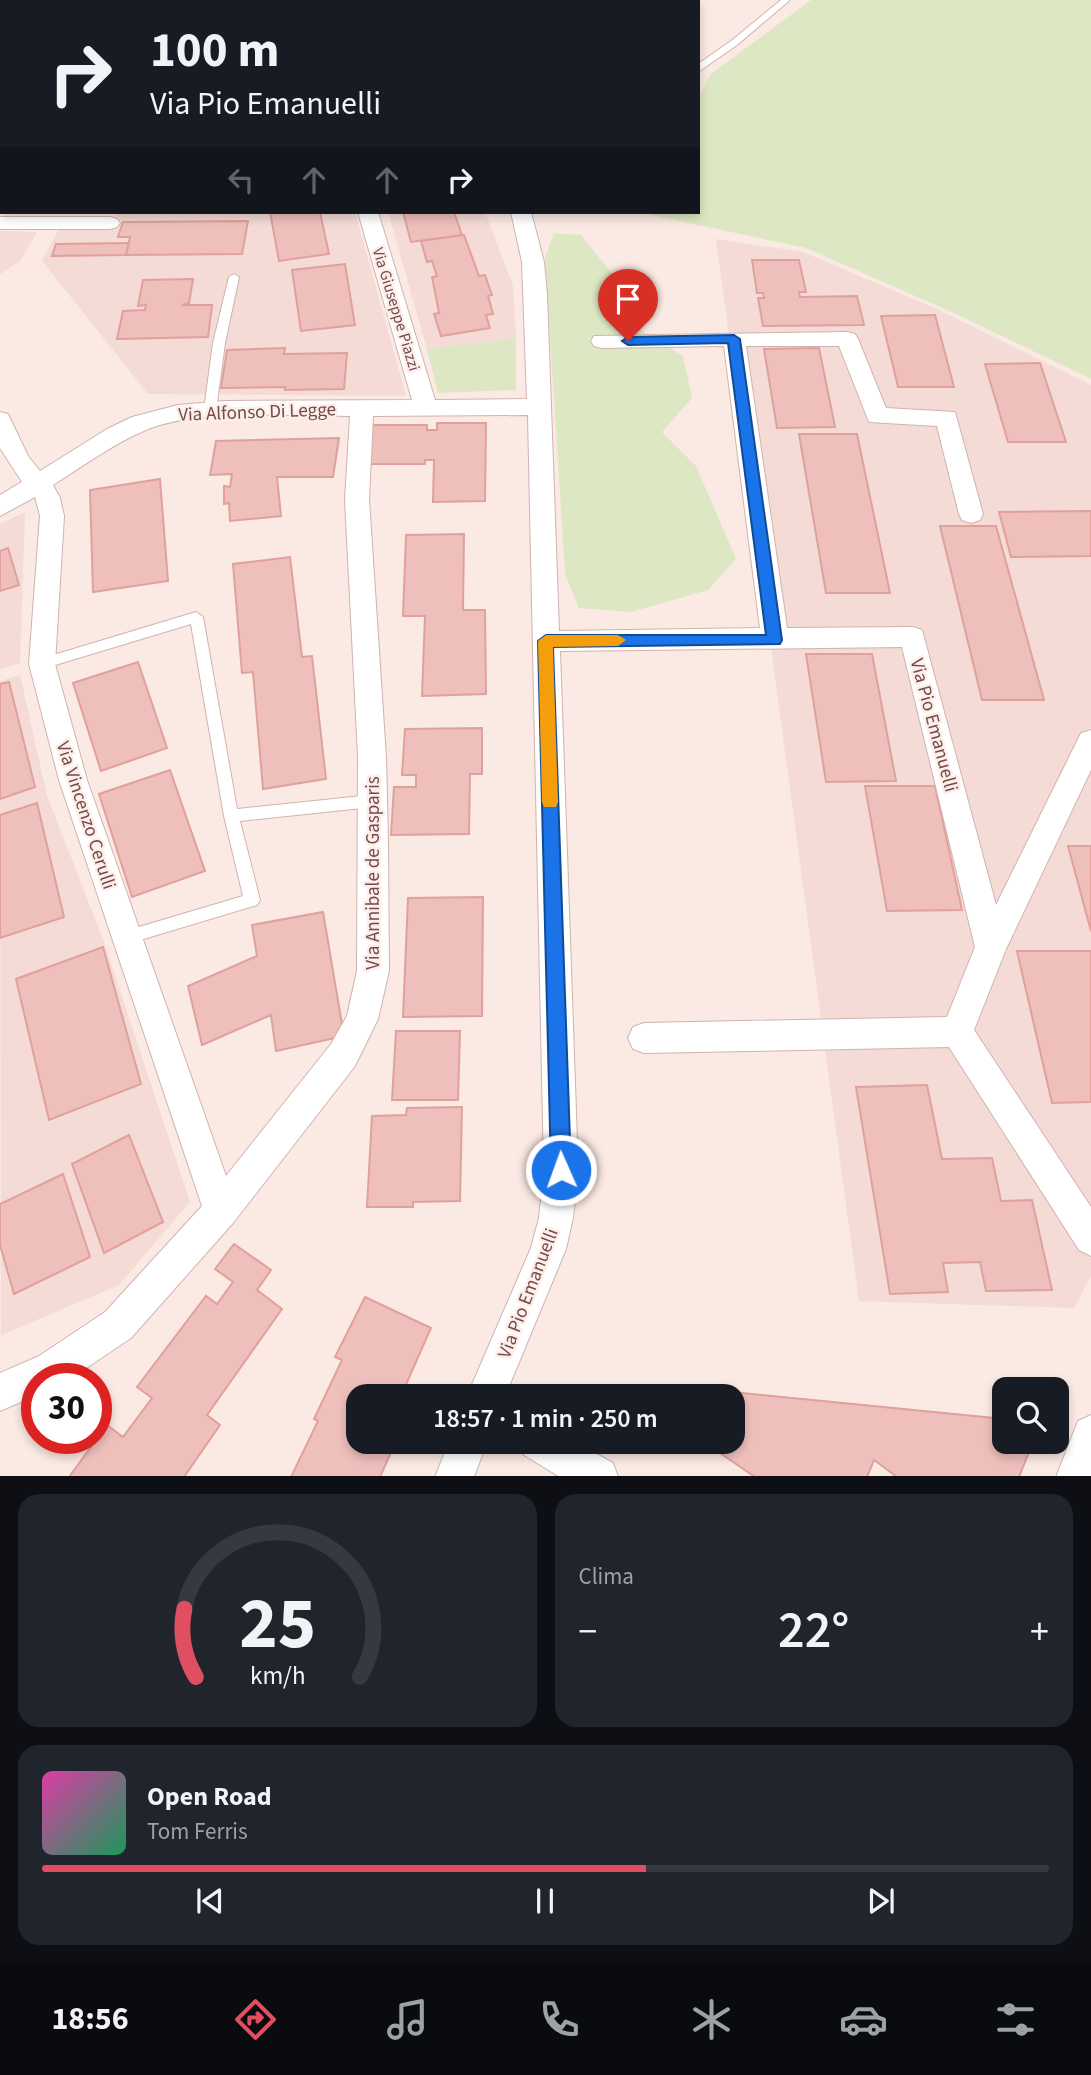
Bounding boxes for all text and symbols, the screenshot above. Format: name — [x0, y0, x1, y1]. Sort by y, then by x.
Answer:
text: 100 m — [150, 16, 279, 86]
icon: right — [35, 28, 126, 119]
text: Via Pio Emanuelli — [150, 81, 381, 127]
icon: left — [222, 161, 260, 199]
icon: ahead — [295, 161, 333, 199]
icon: ahead — [368, 161, 406, 199]
icon: right — [441, 161, 479, 199]
street label: Via Giuseppe Piazzi — [367, 245, 425, 374]
pin — [598, 269, 658, 341]
icon: arrive — [609, 280, 647, 318]
street label: Via Alfonso Di Legge — [178, 396, 336, 429]
street label: Via Pio Emanuelli — [903, 656, 964, 795]
street label: Via Vincenzo Cerulli — [49, 738, 122, 893]
street label: Via Annibale de Gasparis — [360, 776, 387, 970]
position arrow — [524, 1133, 598, 1207]
street label: Via Pio Emanuelli — [491, 1225, 566, 1362]
speed limit sign: 30 — [21, 1363, 112, 1454]
map controls — [992, 1377, 1069, 1454]
button: search — [992, 1377, 1069, 1454]
text: 18:57 · 1 min · 250 m — [433, 1400, 658, 1437]
text: Clima — [579, 1560, 634, 1593]
text: 25 — [239, 1572, 316, 1676]
text: 22° — [778, 1594, 849, 1668]
text: − — [579, 1605, 597, 1659]
text: + — [1030, 1605, 1049, 1659]
text: km/h — [250, 1657, 305, 1693]
text: Open Road — [147, 1778, 272, 1815]
text: Tom Ferris — [147, 1815, 248, 1848]
icon: previous — [191, 1882, 229, 1920]
icon: pause — [526, 1882, 564, 1920]
icon: next — [862, 1882, 900, 1920]
icon: directions — [231, 1995, 280, 2044]
icon: music — [383, 1995, 432, 2044]
icon: phone — [535, 1995, 584, 2044]
icon: climate — [687, 1995, 736, 2044]
icon: car — [839, 1995, 888, 2044]
icon: filters — [991, 1995, 1040, 2044]
text: 18:56 — [51, 1996, 129, 2042]

